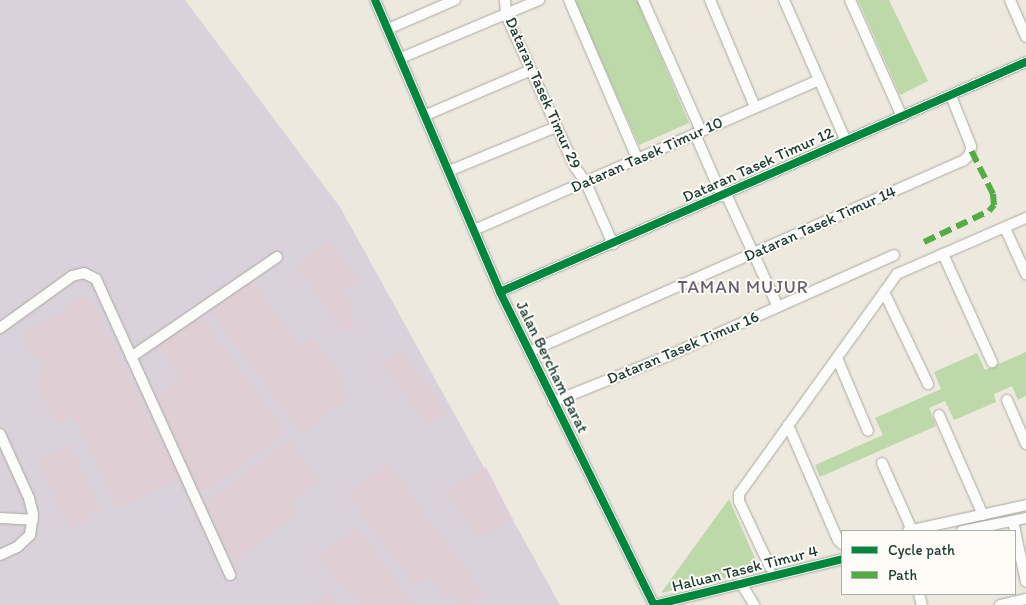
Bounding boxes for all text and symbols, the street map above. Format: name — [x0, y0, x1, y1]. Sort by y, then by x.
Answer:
street label: Dataran Tasek Timur 29 — [501, 14, 585, 172]
street label: Dataran Tasek Timur 10 — [568, 113, 726, 197]
street label: Dataran Tasek Timur 12 — [680, 123, 836, 207]
street label: Dataran Tasek Timur 14 — [741, 182, 899, 266]
district label: TAMAN MUJUR — [676, 276, 810, 298]
street label: Jalan Bercham Barat — [512, 298, 592, 436]
street label: Dataran Tasek Timur 16 — [604, 307, 762, 389]
legend — [841, 530, 1016, 595]
text: Cycle path — [888, 541, 955, 559]
street label: Haluan Tasek Timur 4 — [670, 542, 820, 596]
text: Path — [888, 566, 917, 584]

